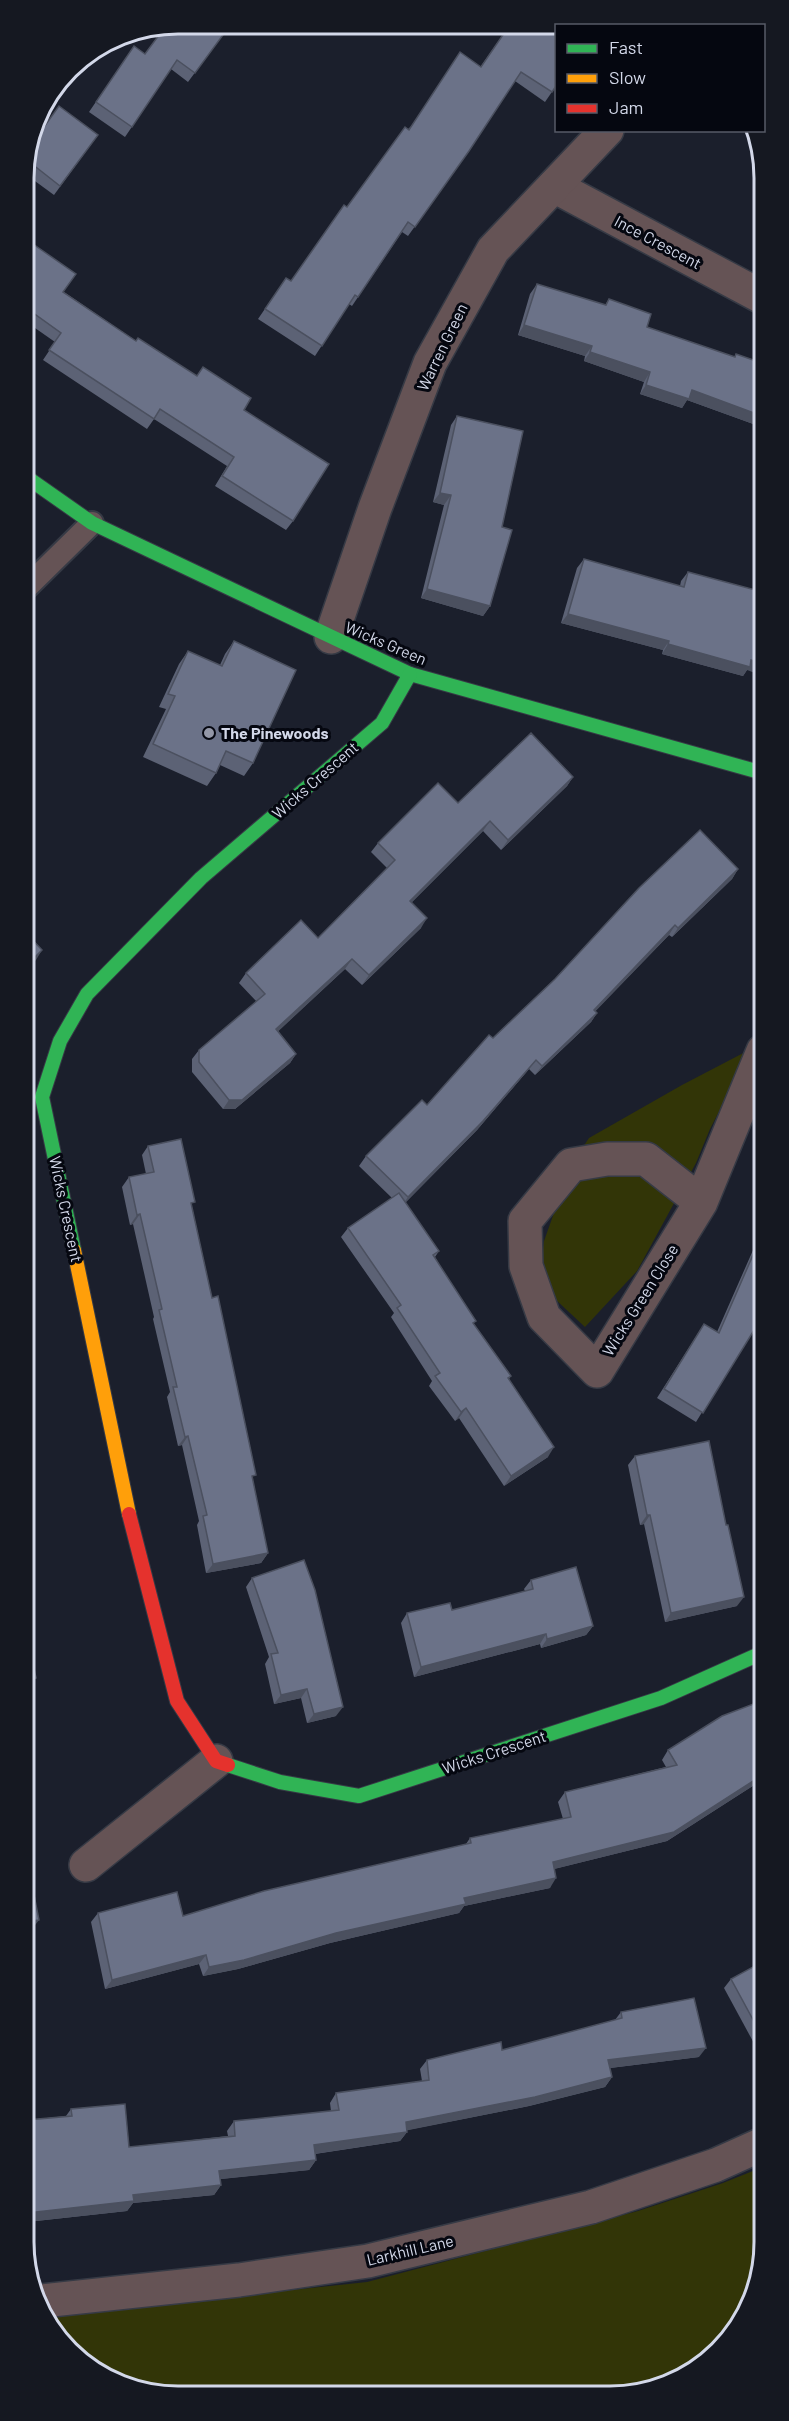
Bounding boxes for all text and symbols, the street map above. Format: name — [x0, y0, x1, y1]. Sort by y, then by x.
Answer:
legend — [555, 24, 765, 132]
text: Fast — [609, 36, 643, 58]
text: Slow — [609, 66, 646, 88]
text: Jam — [609, 96, 643, 118]
street label: Ince Crescent — [612, 211, 705, 272]
street label: Warren Green — [412, 300, 471, 393]
street label: Wicks Green — [343, 617, 430, 668]
place label: The Pinewoods — [221, 723, 329, 742]
marker: The Pinewoods — [202, 726, 216, 740]
street label: Wicks Crescent — [268, 737, 362, 822]
street label: Wicks Crescent — [46, 1154, 87, 1264]
street label: Wicks Green Close — [598, 1240, 682, 1359]
street label: Wicks Crescent — [440, 1726, 548, 1777]
street label: Larkhill Lane — [365, 2230, 455, 2269]

